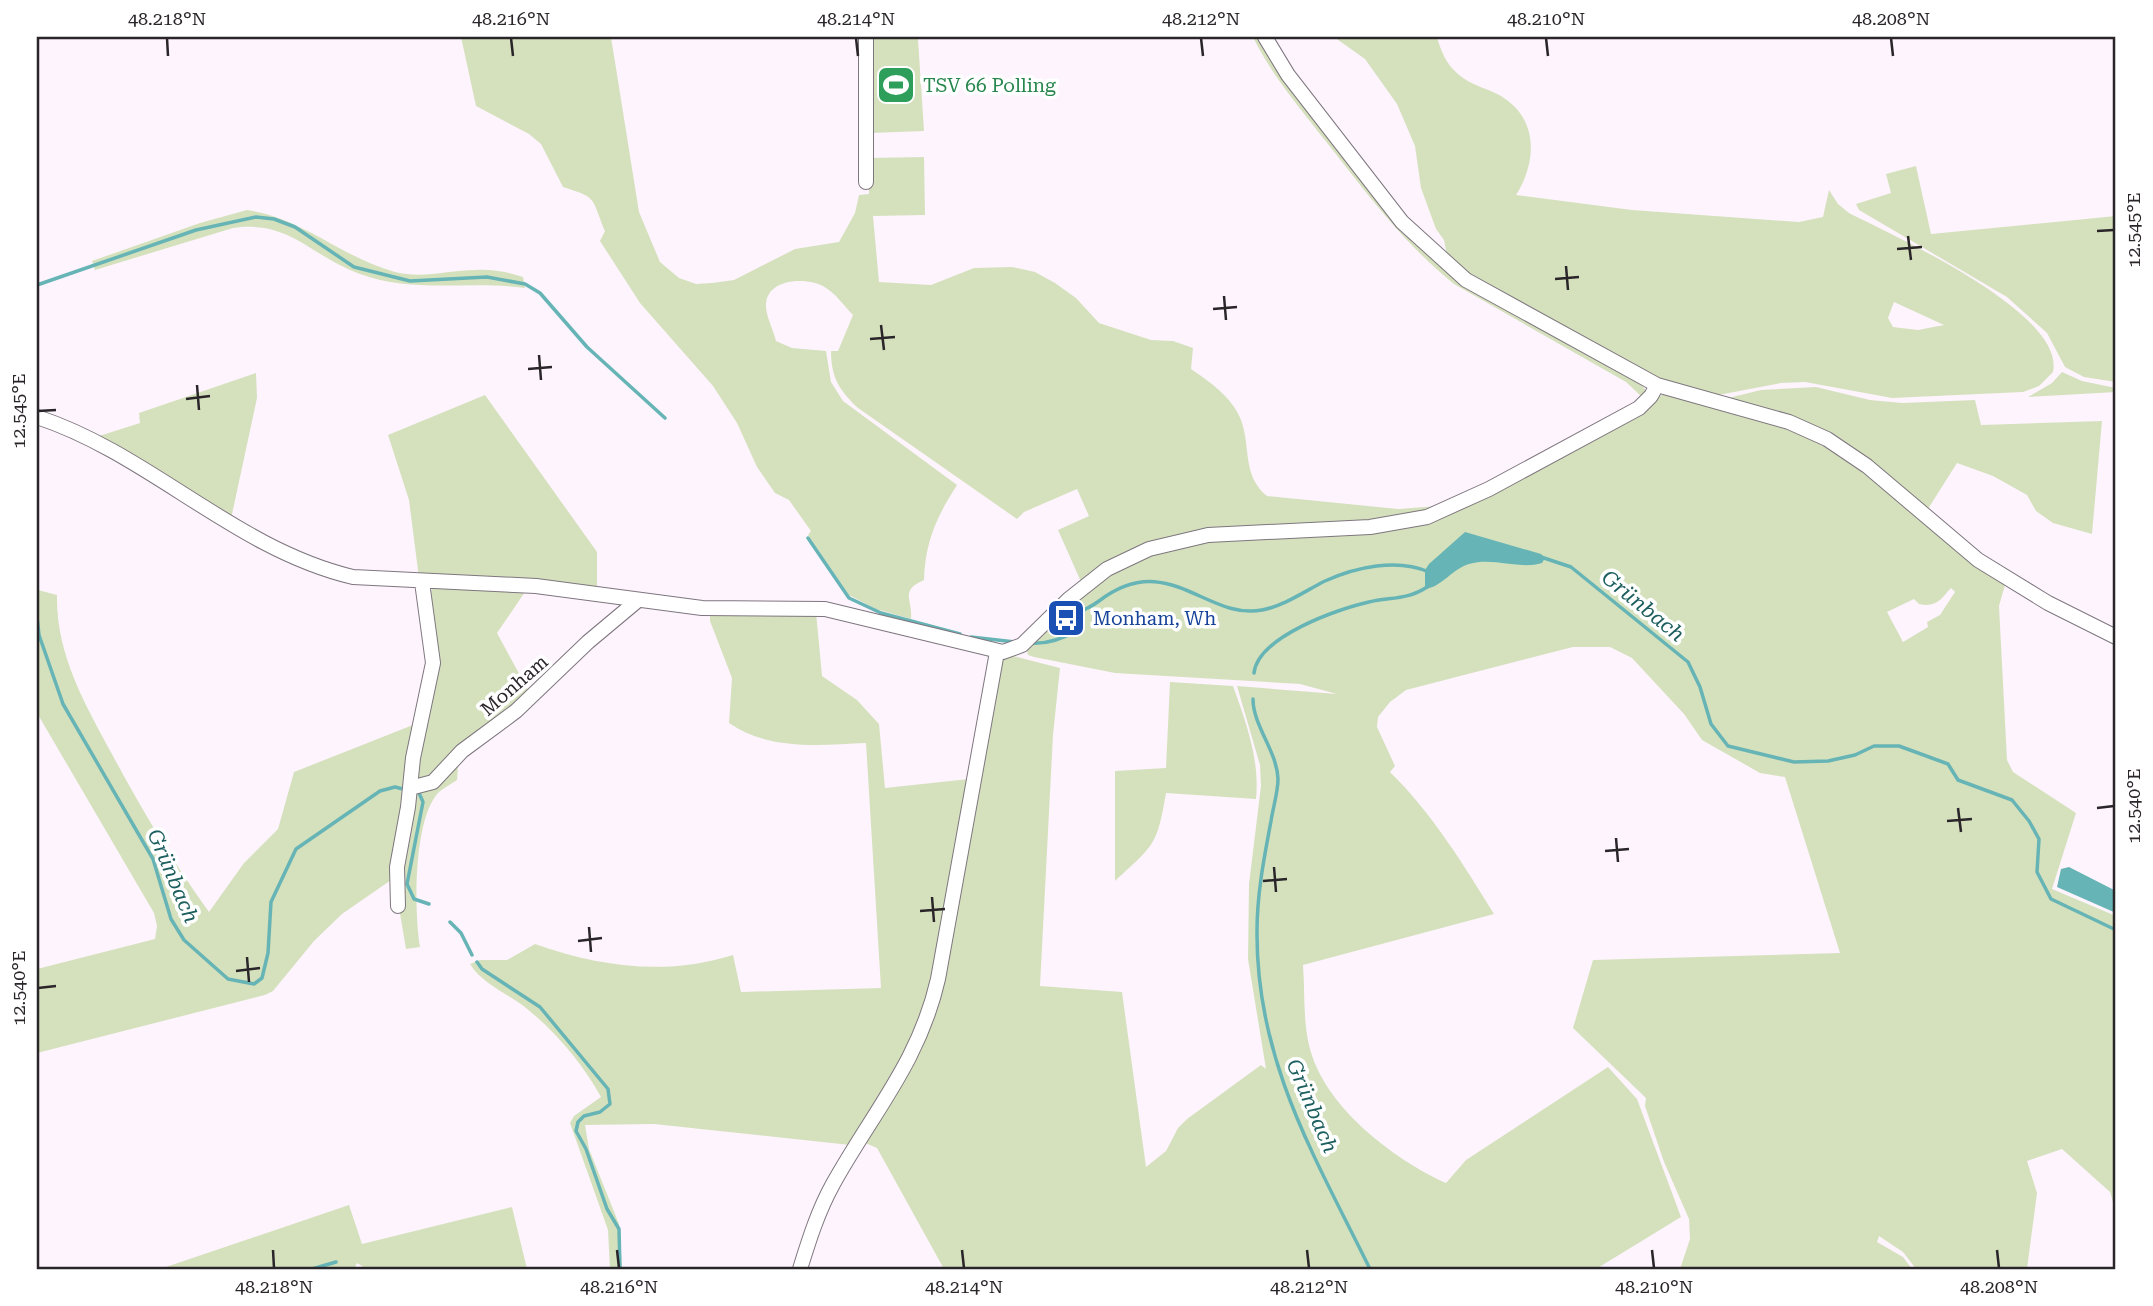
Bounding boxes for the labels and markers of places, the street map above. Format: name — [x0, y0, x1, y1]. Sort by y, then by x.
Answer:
sports icon: TSV 66 Polling — [875, 64, 917, 106]
place label: TSV 66 Polling — [923, 74, 1056, 97]
bus stop icon: Monham, Wh — [1045, 597, 1087, 639]
place label: Monham, Wh — [1093, 607, 1216, 630]

